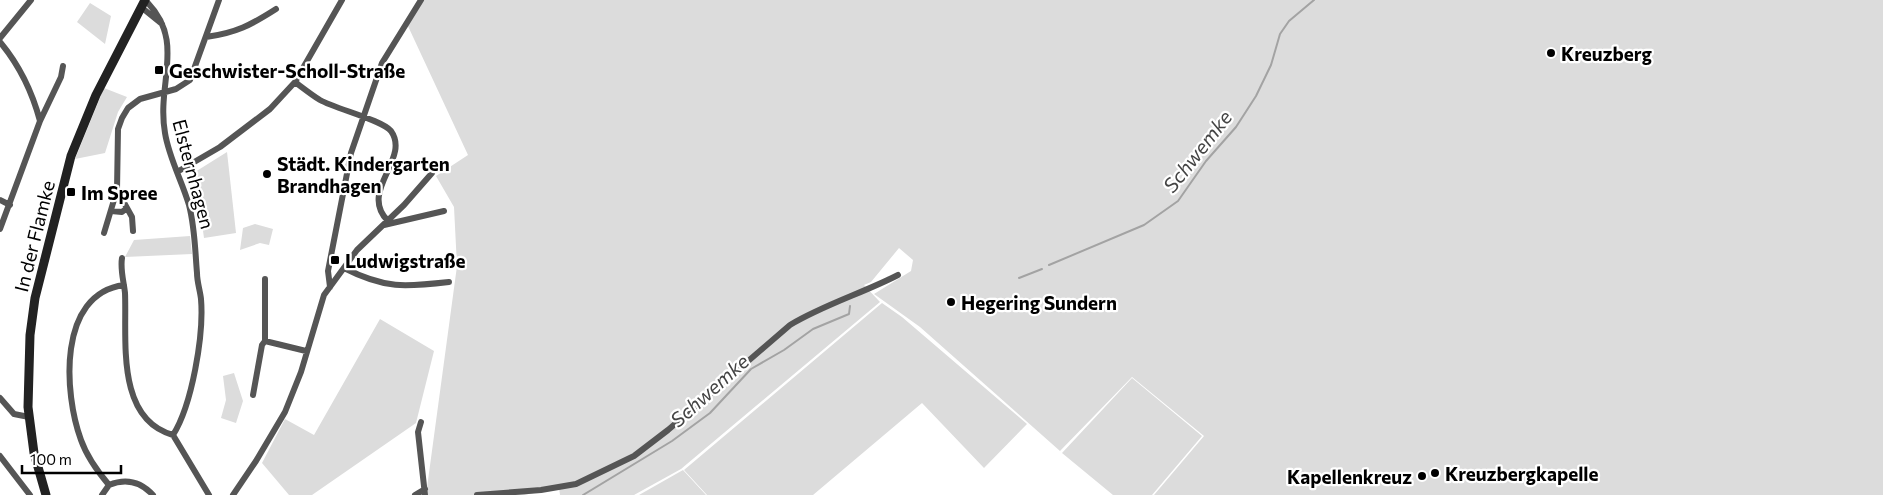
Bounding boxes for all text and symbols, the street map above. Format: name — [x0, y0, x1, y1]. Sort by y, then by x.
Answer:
place label: Kreuzberg — [1561, 42, 1653, 65]
marker: Kreuzberg — [1545, 47, 1557, 59]
place label: Geschwister-Scholl-Straße — [169, 59, 405, 82]
marker: Geschwister-Scholl-Straße — [153, 64, 165, 76]
water label: Schwemke — [1158, 105, 1237, 197]
street label: Elsternhagen — [168, 117, 220, 231]
place label: Städt. Kindergarten Brandhagen — [277, 152, 450, 197]
marker: Städt. Kindergarten Brandhagen — [261, 168, 273, 180]
street label: In der Flamke — [9, 178, 59, 294]
place label: Im Spree — [81, 181, 157, 204]
marker: Im Spree — [65, 186, 77, 198]
place label: Ludwigstraße — [345, 249, 466, 272]
marker: Ludwigstraße — [329, 254, 341, 266]
place label: Hegering Sundern — [961, 291, 1117, 314]
marker: Hegering Sundern — [945, 296, 957, 308]
water label: Schwemke — [665, 348, 754, 432]
scale bar — [22, 442, 121, 474]
text: 100 m — [30, 450, 72, 468]
place label: Kreuzbergkapelle — [1445, 462, 1599, 485]
place label: Kapellenkreuz — [1287, 465, 1412, 488]
marker: Kreuzbergkapelle — [1429, 467, 1441, 479]
marker: Kapellenkreuz — [1416, 470, 1428, 482]

